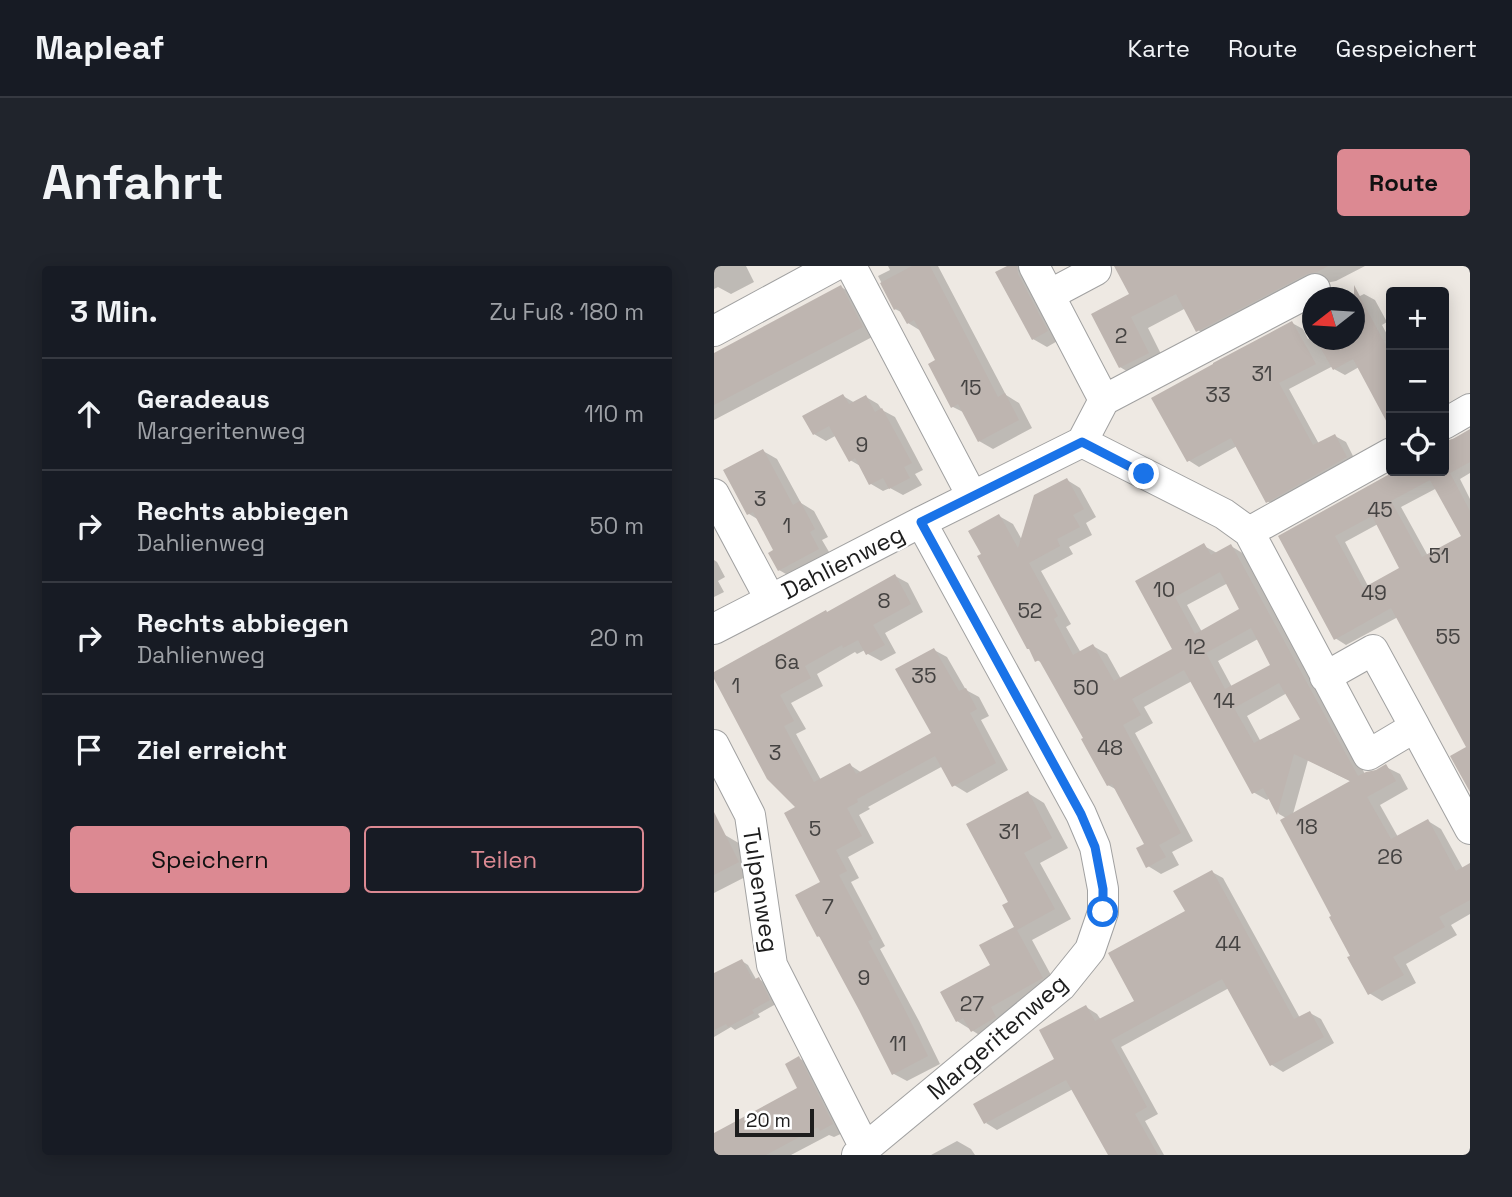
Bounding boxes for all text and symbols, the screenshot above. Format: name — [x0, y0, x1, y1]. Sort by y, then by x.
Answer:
text: Mapleaf — [35, 27, 164, 69]
text: Karte — [1128, 33, 1190, 64]
text: Route — [1228, 33, 1297, 64]
text: Gespeichert — [1335, 33, 1477, 64]
button: Route — [1337, 149, 1470, 216]
text: Anfahrt — [42, 151, 224, 213]
north arrow — [1302, 287, 1365, 350]
map controls — [1386, 287, 1449, 476]
button: + — [1386, 287, 1449, 350]
text: 3 Min. — [70, 292, 158, 331]
text: Zu Fuß · 180 m — [489, 297, 644, 327]
house number: 2 — [1115, 322, 1127, 349]
button: − — [1386, 350, 1449, 413]
house number: 31 — [1251, 360, 1273, 387]
house number: 15 — [960, 374, 982, 401]
house number: 33 — [1205, 381, 1231, 408]
text: Geradeaus — [137, 382, 270, 416]
icon: ahead — [70, 395, 108, 433]
text: 110 m — [584, 399, 644, 429]
button: locate — [1386, 413, 1449, 476]
text: Margeritenweg — [137, 416, 305, 446]
house number: 9 — [856, 431, 868, 458]
route end — [1128, 458, 1159, 489]
house number: 3 — [754, 485, 766, 512]
text: Rechts abbiegen — [137, 494, 349, 528]
house number: 45 — [1367, 496, 1393, 523]
icon: right — [70, 507, 108, 545]
text: 50 m — [590, 511, 644, 541]
house number: 1 — [783, 512, 791, 539]
street label: Dahlienweg — [776, 518, 910, 606]
text: Dahlienweg — [137, 528, 265, 558]
house number: 51 — [1428, 542, 1450, 569]
house number: 10 — [1153, 576, 1175, 603]
house number: 49 — [1361, 579, 1387, 606]
house number: 8 — [877, 587, 891, 614]
house number: 52 — [1017, 597, 1043, 624]
text: Rechts abbiegen — [137, 606, 349, 640]
icon: right — [70, 619, 108, 657]
text: 20 m — [590, 623, 644, 653]
house number: 55 — [1435, 623, 1461, 650]
house number: 12 — [1184, 633, 1206, 660]
text: Dahlienweg — [137, 640, 265, 670]
house number: 6a — [775, 648, 799, 675]
house number: 35 — [911, 662, 937, 689]
house number: 1 — [732, 672, 740, 699]
house number: 50 — [1073, 674, 1099, 701]
house number: 14 — [1213, 687, 1235, 714]
icon: arrive — [70, 731, 108, 769]
text: Ziel erreicht — [137, 733, 287, 767]
house number: 48 — [1097, 734, 1123, 761]
house number: 3 — [769, 739, 781, 766]
house number: 18 — [1296, 813, 1318, 840]
house number: 5 — [809, 815, 821, 842]
house number: 31 — [998, 818, 1020, 845]
street label: Tulpenweg — [736, 825, 786, 955]
button: Speichern — [70, 826, 350, 893]
button: Teilen — [364, 826, 644, 893]
house number: 26 — [1377, 843, 1403, 870]
house number: 7 — [822, 893, 834, 920]
route start — [1087, 896, 1118, 927]
house number: 44 — [1215, 930, 1241, 957]
house number: 9 — [858, 964, 870, 991]
street label: Margeritenweg — [921, 968, 1073, 1106]
house number: 27 — [960, 990, 984, 1017]
house number: 11 — [889, 1030, 907, 1057]
scale bar — [735, 1106, 814, 1138]
text: 20 m — [746, 1108, 791, 1133]

